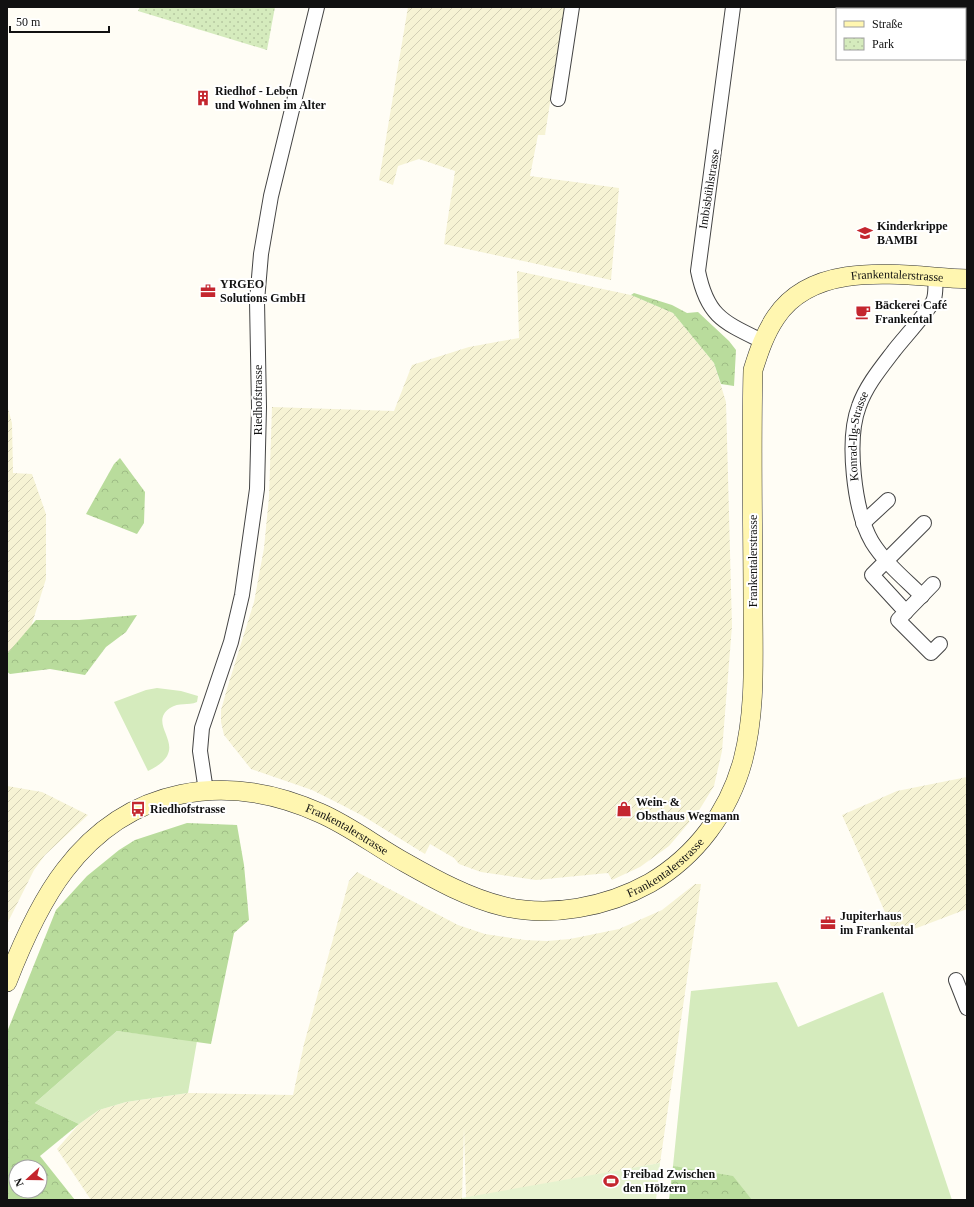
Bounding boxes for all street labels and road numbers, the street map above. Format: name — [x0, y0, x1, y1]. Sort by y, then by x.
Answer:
street label: Imbisbühlstrasse — [696, 148, 722, 230]
street label: Frankentalerstrasse — [850, 267, 944, 285]
street label: Riedhofstrasse — [251, 365, 265, 435]
street label: Konrad-Ilg-Strasse — [846, 389, 871, 482]
street label: Frankentalerstrasse — [746, 515, 760, 607]
street label: Frankentalerstrasse — [304, 801, 391, 858]
street label: Frankentalerstrasse — [625, 835, 707, 900]

